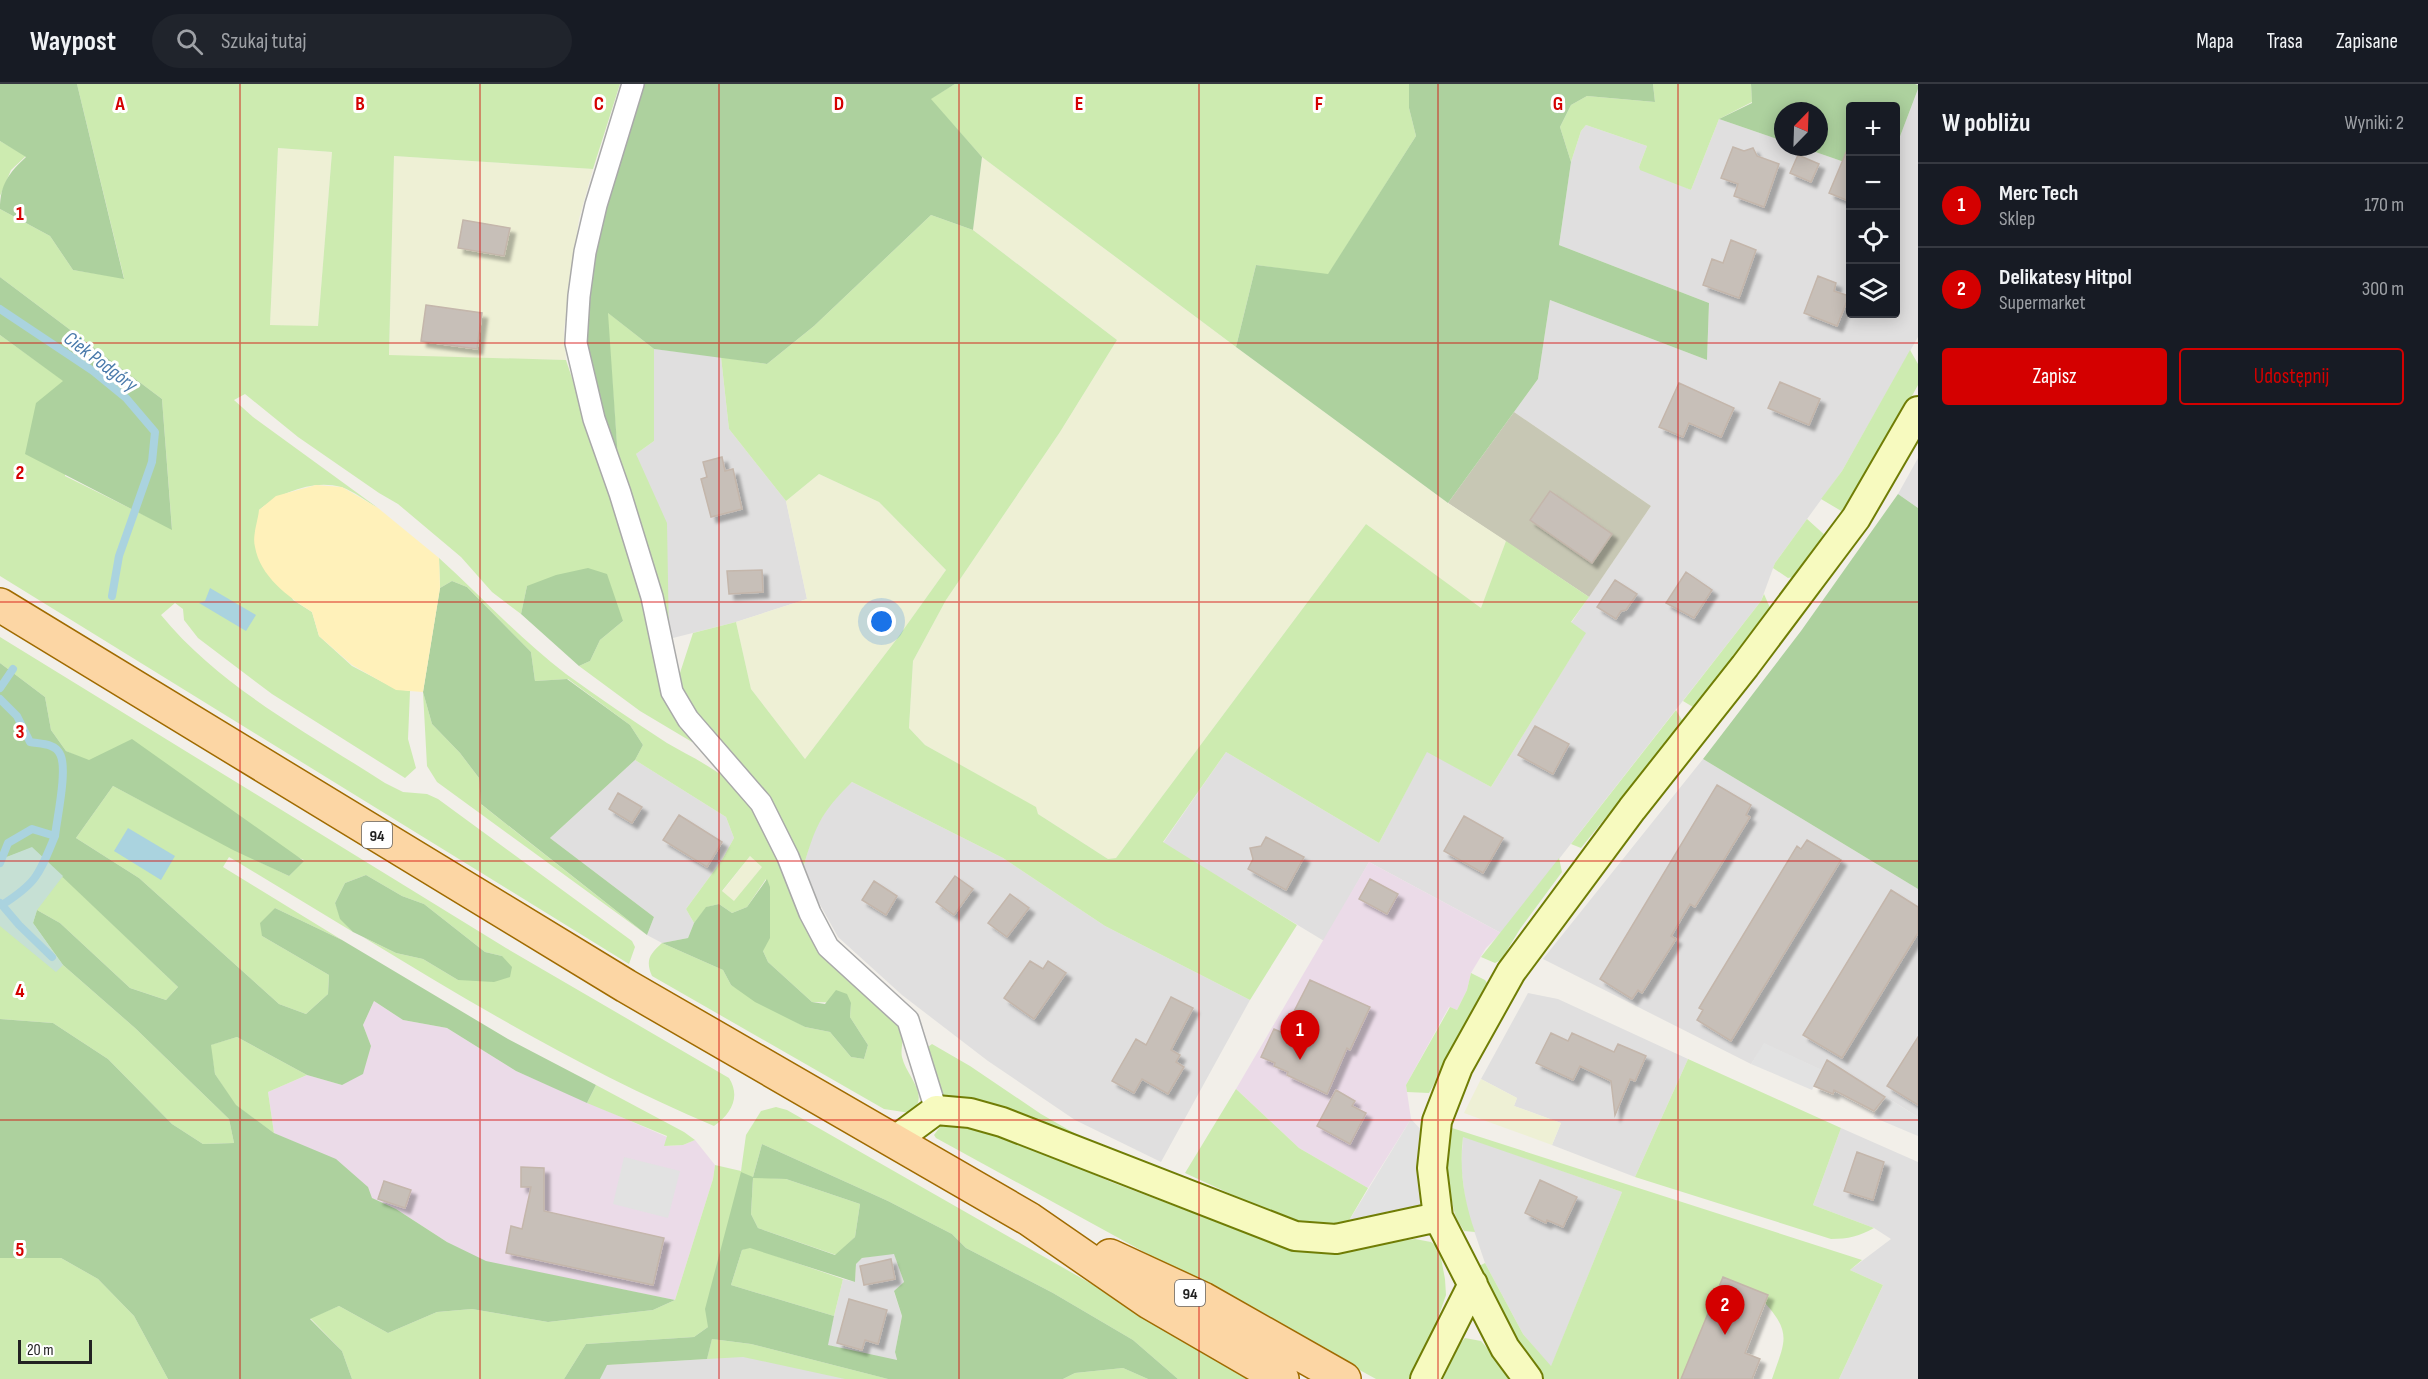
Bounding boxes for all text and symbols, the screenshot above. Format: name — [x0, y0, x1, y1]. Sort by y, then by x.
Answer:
search box — [152, 14, 572, 68]
text: Waypost — [30, 25, 116, 58]
icon: search — [173, 25, 206, 58]
text: Szukaj tutaj — [221, 28, 307, 55]
text: Mapa — [2196, 29, 2234, 54]
text: Trasa — [2267, 29, 2303, 54]
text: Zapisane — [2336, 29, 2398, 54]
text: A — [114, 92, 125, 116]
text: B — [355, 92, 365, 116]
text: C — [594, 92, 604, 116]
text: D — [834, 92, 844, 116]
text: E — [1075, 92, 1083, 116]
text: F — [1315, 92, 1323, 116]
text: G — [1553, 92, 1563, 116]
north arrow — [1774, 102, 1828, 156]
map controls — [1846, 102, 1900, 318]
button: + — [1846, 102, 1900, 156]
text: W pobliżu — [1942, 108, 2030, 139]
text: Wyniki: 2 — [2345, 111, 2404, 135]
button: − — [1846, 156, 1900, 210]
text: Merc Tech — [1999, 180, 2078, 207]
text: 1 — [1958, 193, 1965, 217]
text: 170 m — [2364, 193, 2404, 217]
text: 1 — [16, 202, 24, 226]
text: Sklep — [1999, 207, 2035, 231]
button: locate — [1846, 210, 1900, 264]
button: layers — [1846, 264, 1900, 318]
text: Delikatesy Hitpol — [1999, 264, 2132, 291]
text: 2 — [1957, 277, 1966, 301]
text: 300 m — [2362, 277, 2404, 301]
text: Supermarket — [1999, 291, 2086, 315]
water label: Ciek Podgóry — [59, 326, 143, 398]
button: Zapisz — [1942, 348, 2167, 405]
button: Udostępnij — [2179, 348, 2404, 405]
text: 2 — [16, 461, 24, 485]
your location — [867, 607, 896, 636]
text: 3 — [16, 720, 25, 744]
road number: 94 — [362, 822, 392, 848]
text: 4 — [15, 979, 25, 1003]
pin: 1 — [1280, 1010, 1320, 1060]
text: 5 — [16, 1238, 25, 1262]
road number: 94 — [1175, 1280, 1205, 1306]
pin: 2 — [1706, 1286, 1744, 1335]
scale bar — [18, 1337, 92, 1364]
text: 20 m — [27, 1341, 54, 1360]

